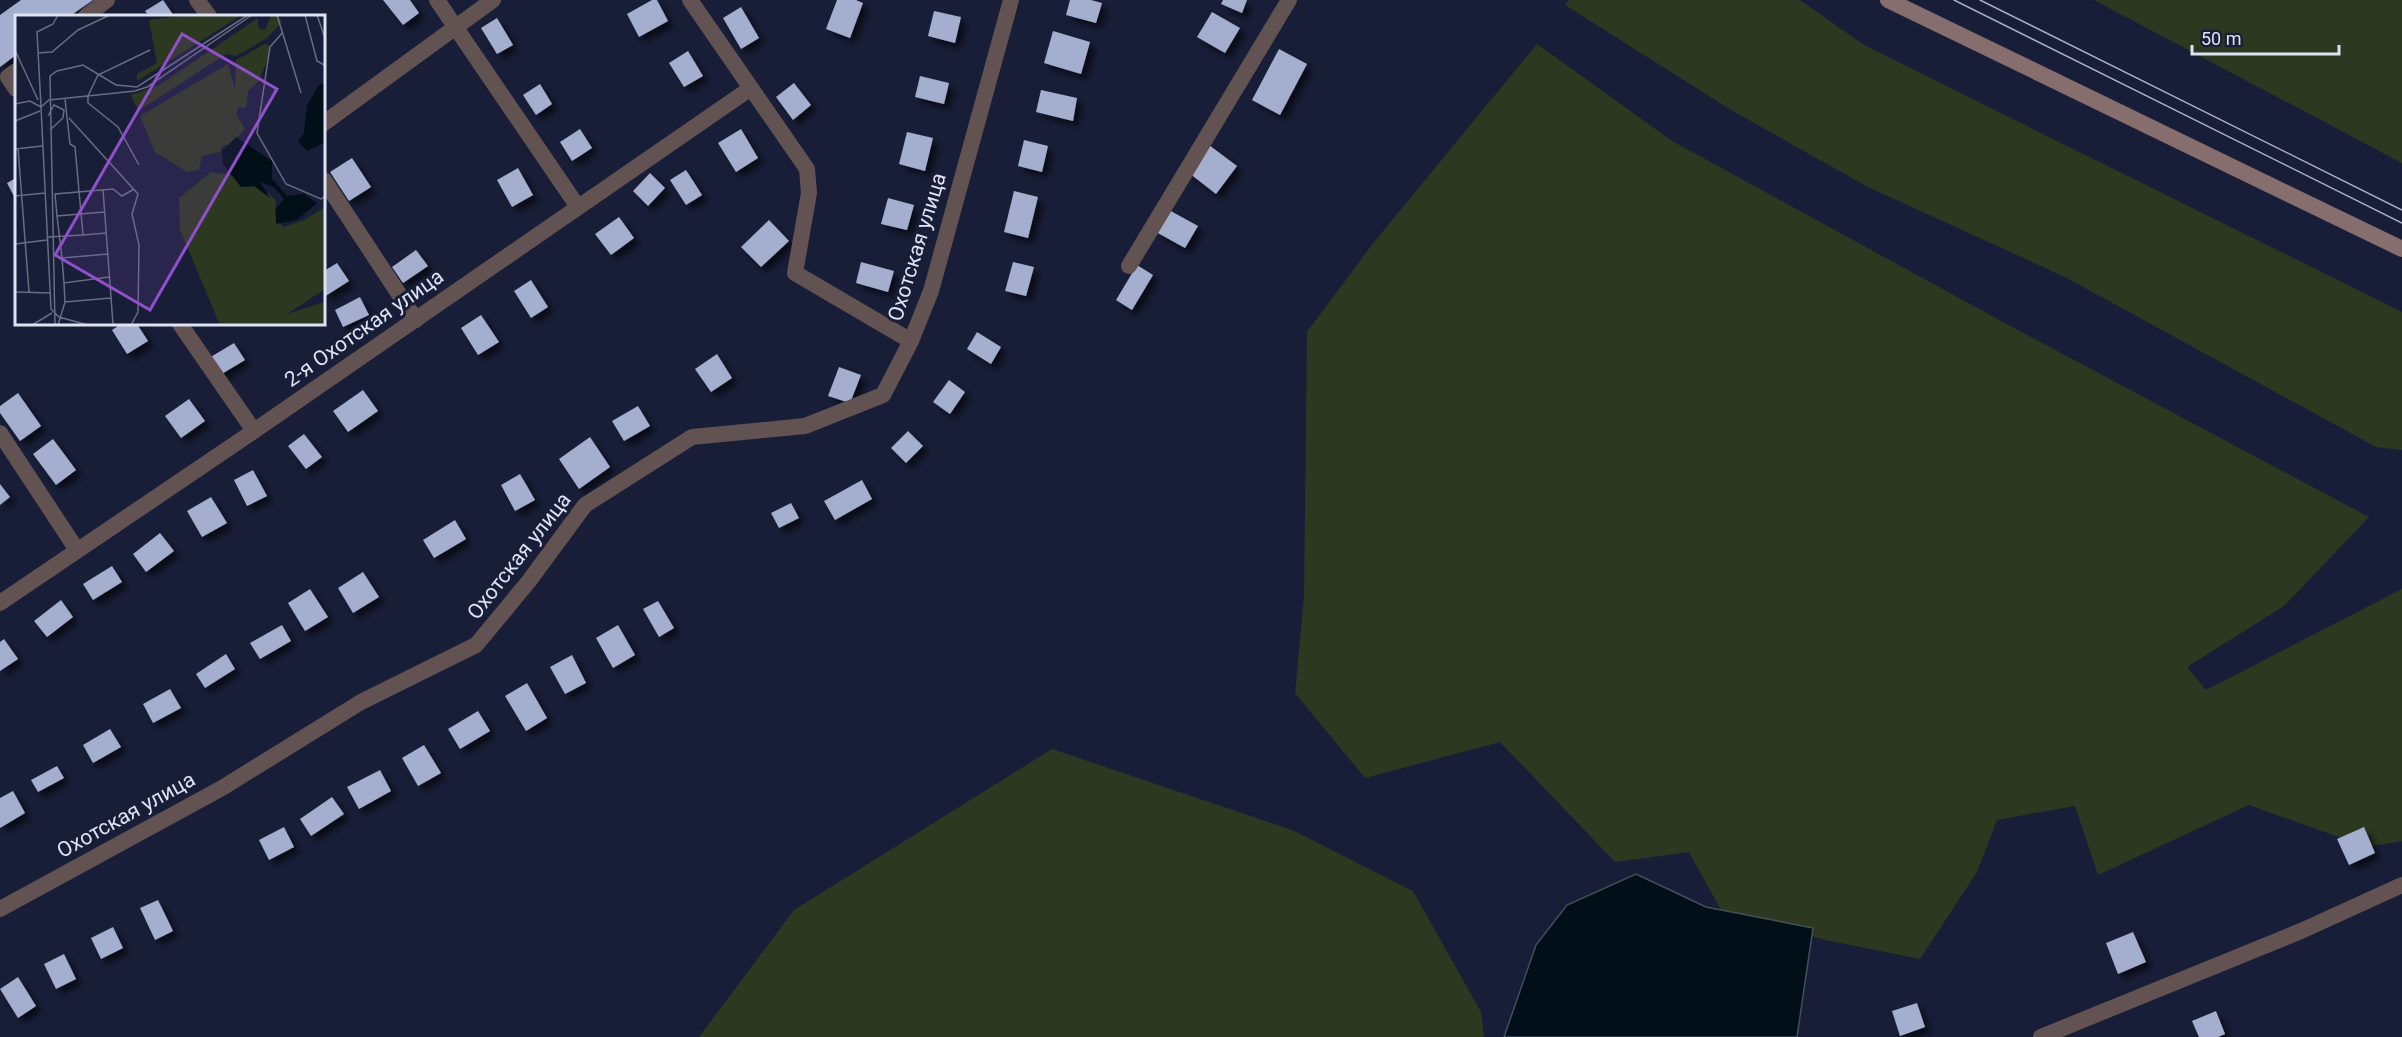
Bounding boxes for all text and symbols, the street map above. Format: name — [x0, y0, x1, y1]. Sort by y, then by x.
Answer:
inset map — [15, 15, 326, 326]
scale bar — [2192, 18, 2339, 56]
text: 50 m — [2201, 28, 2241, 49]
street label: Охотская улица — [883, 170, 951, 324]
street label: 2-я Охотская улица — [280, 264, 448, 392]
street label: Охотская улица — [462, 488, 576, 624]
street label: Охотская улица — [53, 767, 199, 863]

